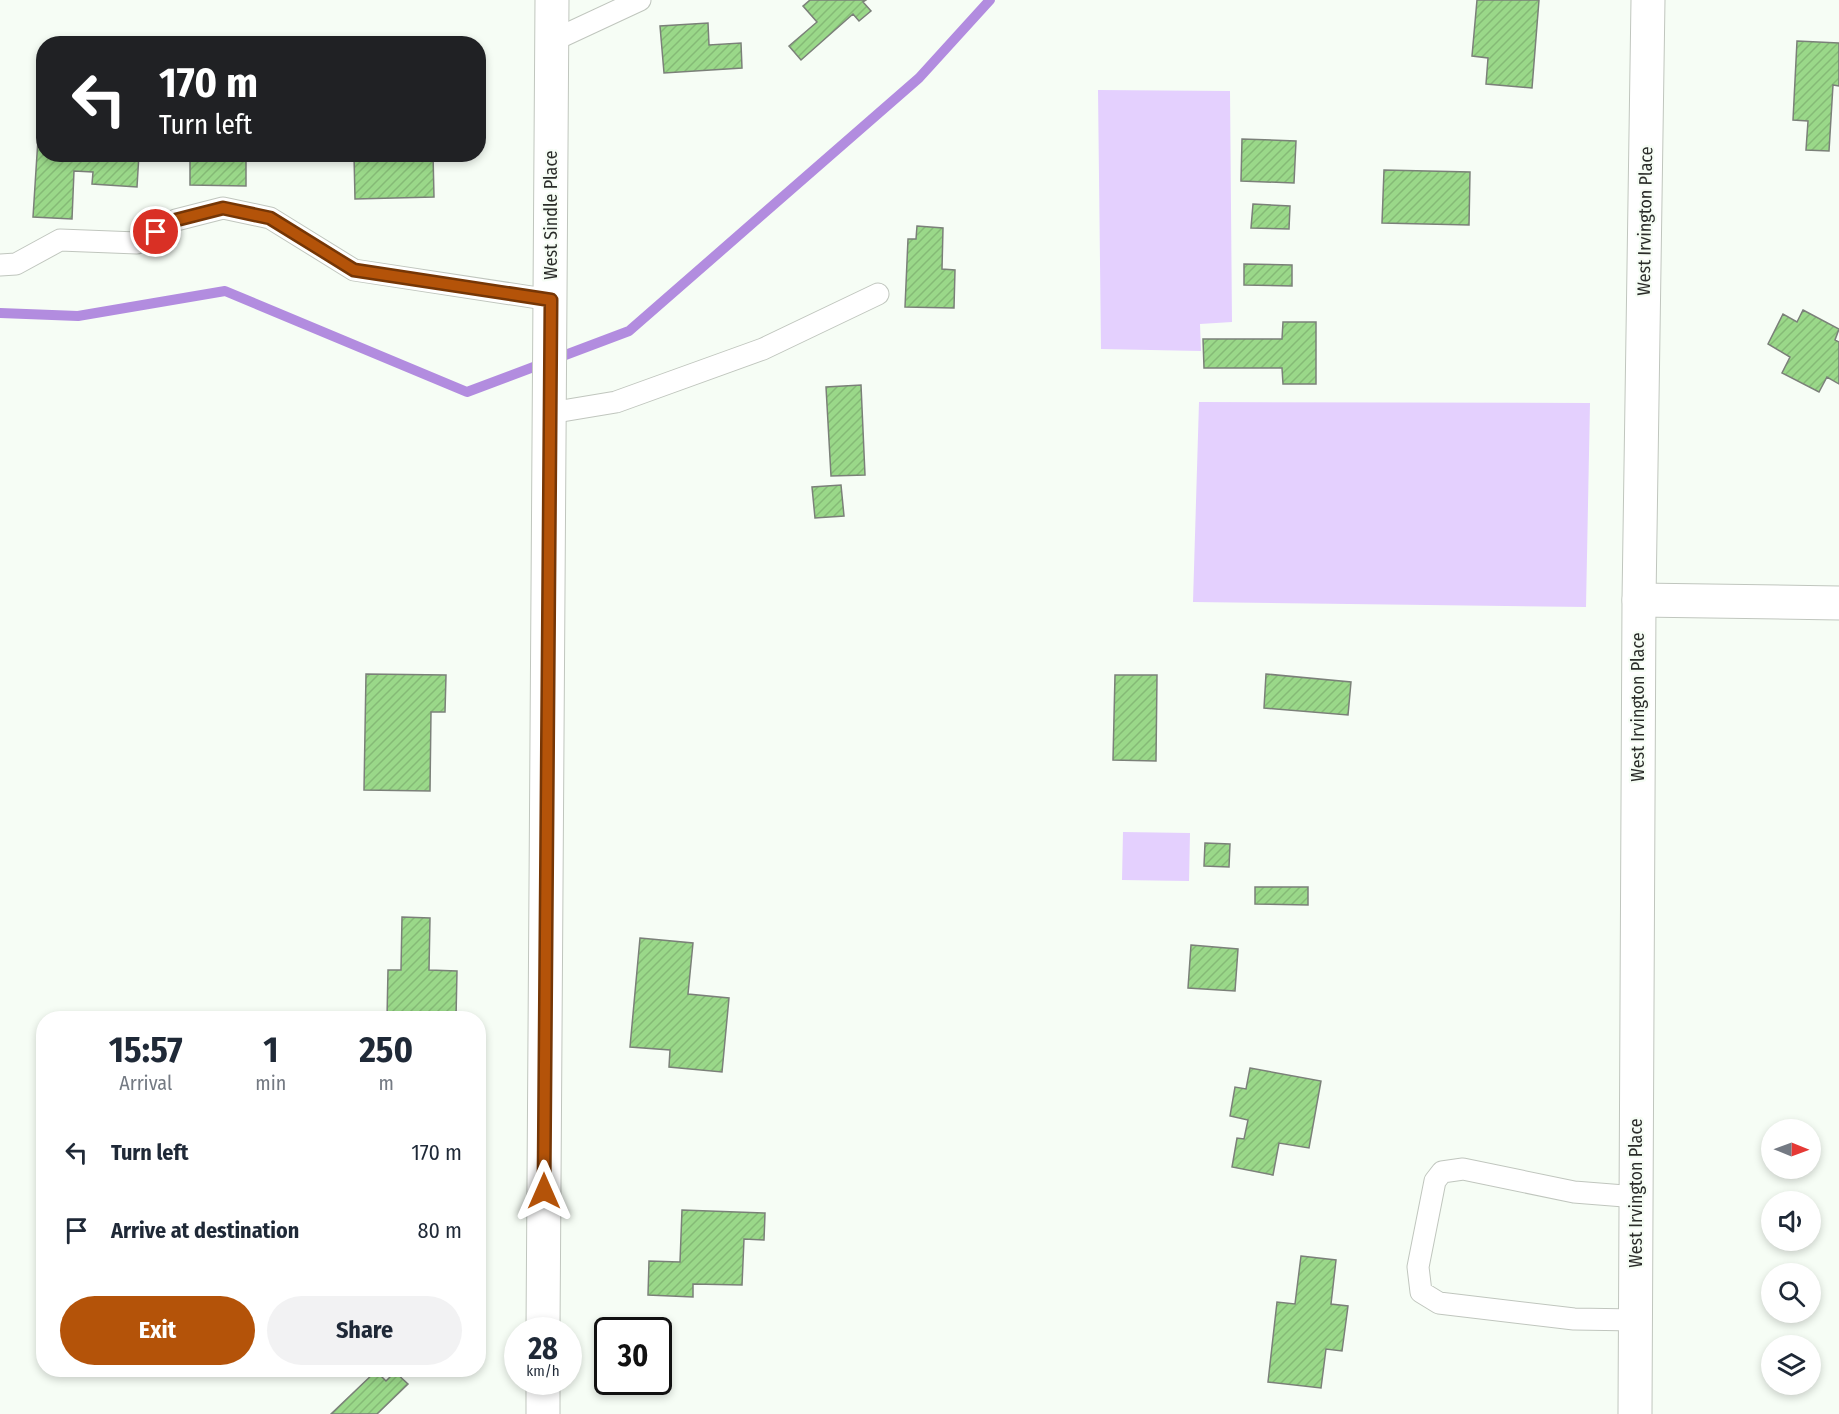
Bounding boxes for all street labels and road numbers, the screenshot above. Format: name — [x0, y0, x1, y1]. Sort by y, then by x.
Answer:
street label: West Irvington Place — [1633, 146, 1657, 296]
street label: West Sindle Place — [540, 150, 562, 280]
street label: West Irvington Place — [1627, 632, 1649, 782]
street label: West Irvington Place — [1625, 1118, 1647, 1268]

